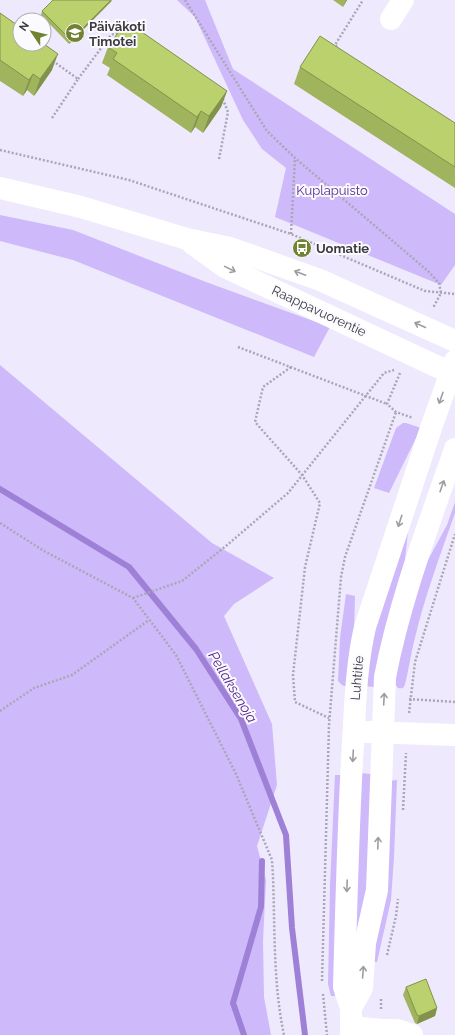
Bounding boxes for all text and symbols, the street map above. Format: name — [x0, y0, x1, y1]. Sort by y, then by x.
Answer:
north arrow — [12, 12, 52, 52]
text: N — [16, 19, 32, 34]
place label: Päiväkoti Timotei — [89, 19, 145, 49]
school or university icon: Päiväkoti Timotei — [64, 22, 86, 44]
park label: Kuplapuisto — [296, 183, 368, 198]
bus stop icon: Uomatie — [291, 237, 313, 259]
place label: Uomatie — [316, 241, 369, 256]
one-way arrow — [224, 266, 236, 273]
one-way arrow — [295, 268, 307, 276]
street label: Raappavuorentie — [270, 283, 369, 340]
one-way arrow — [414, 320, 426, 328]
one-way arrow — [437, 391, 444, 404]
one-way arrow — [439, 480, 447, 492]
one-way arrow — [396, 514, 403, 527]
water label: Pellaksenoja — [205, 648, 261, 726]
street label: Luhtitie — [348, 655, 366, 701]
one-way arrow — [381, 693, 388, 706]
one-way arrow — [349, 749, 356, 762]
one-way arrow — [375, 837, 382, 850]
one-way arrow — [343, 879, 351, 892]
one-way arrow — [360, 966, 367, 979]

